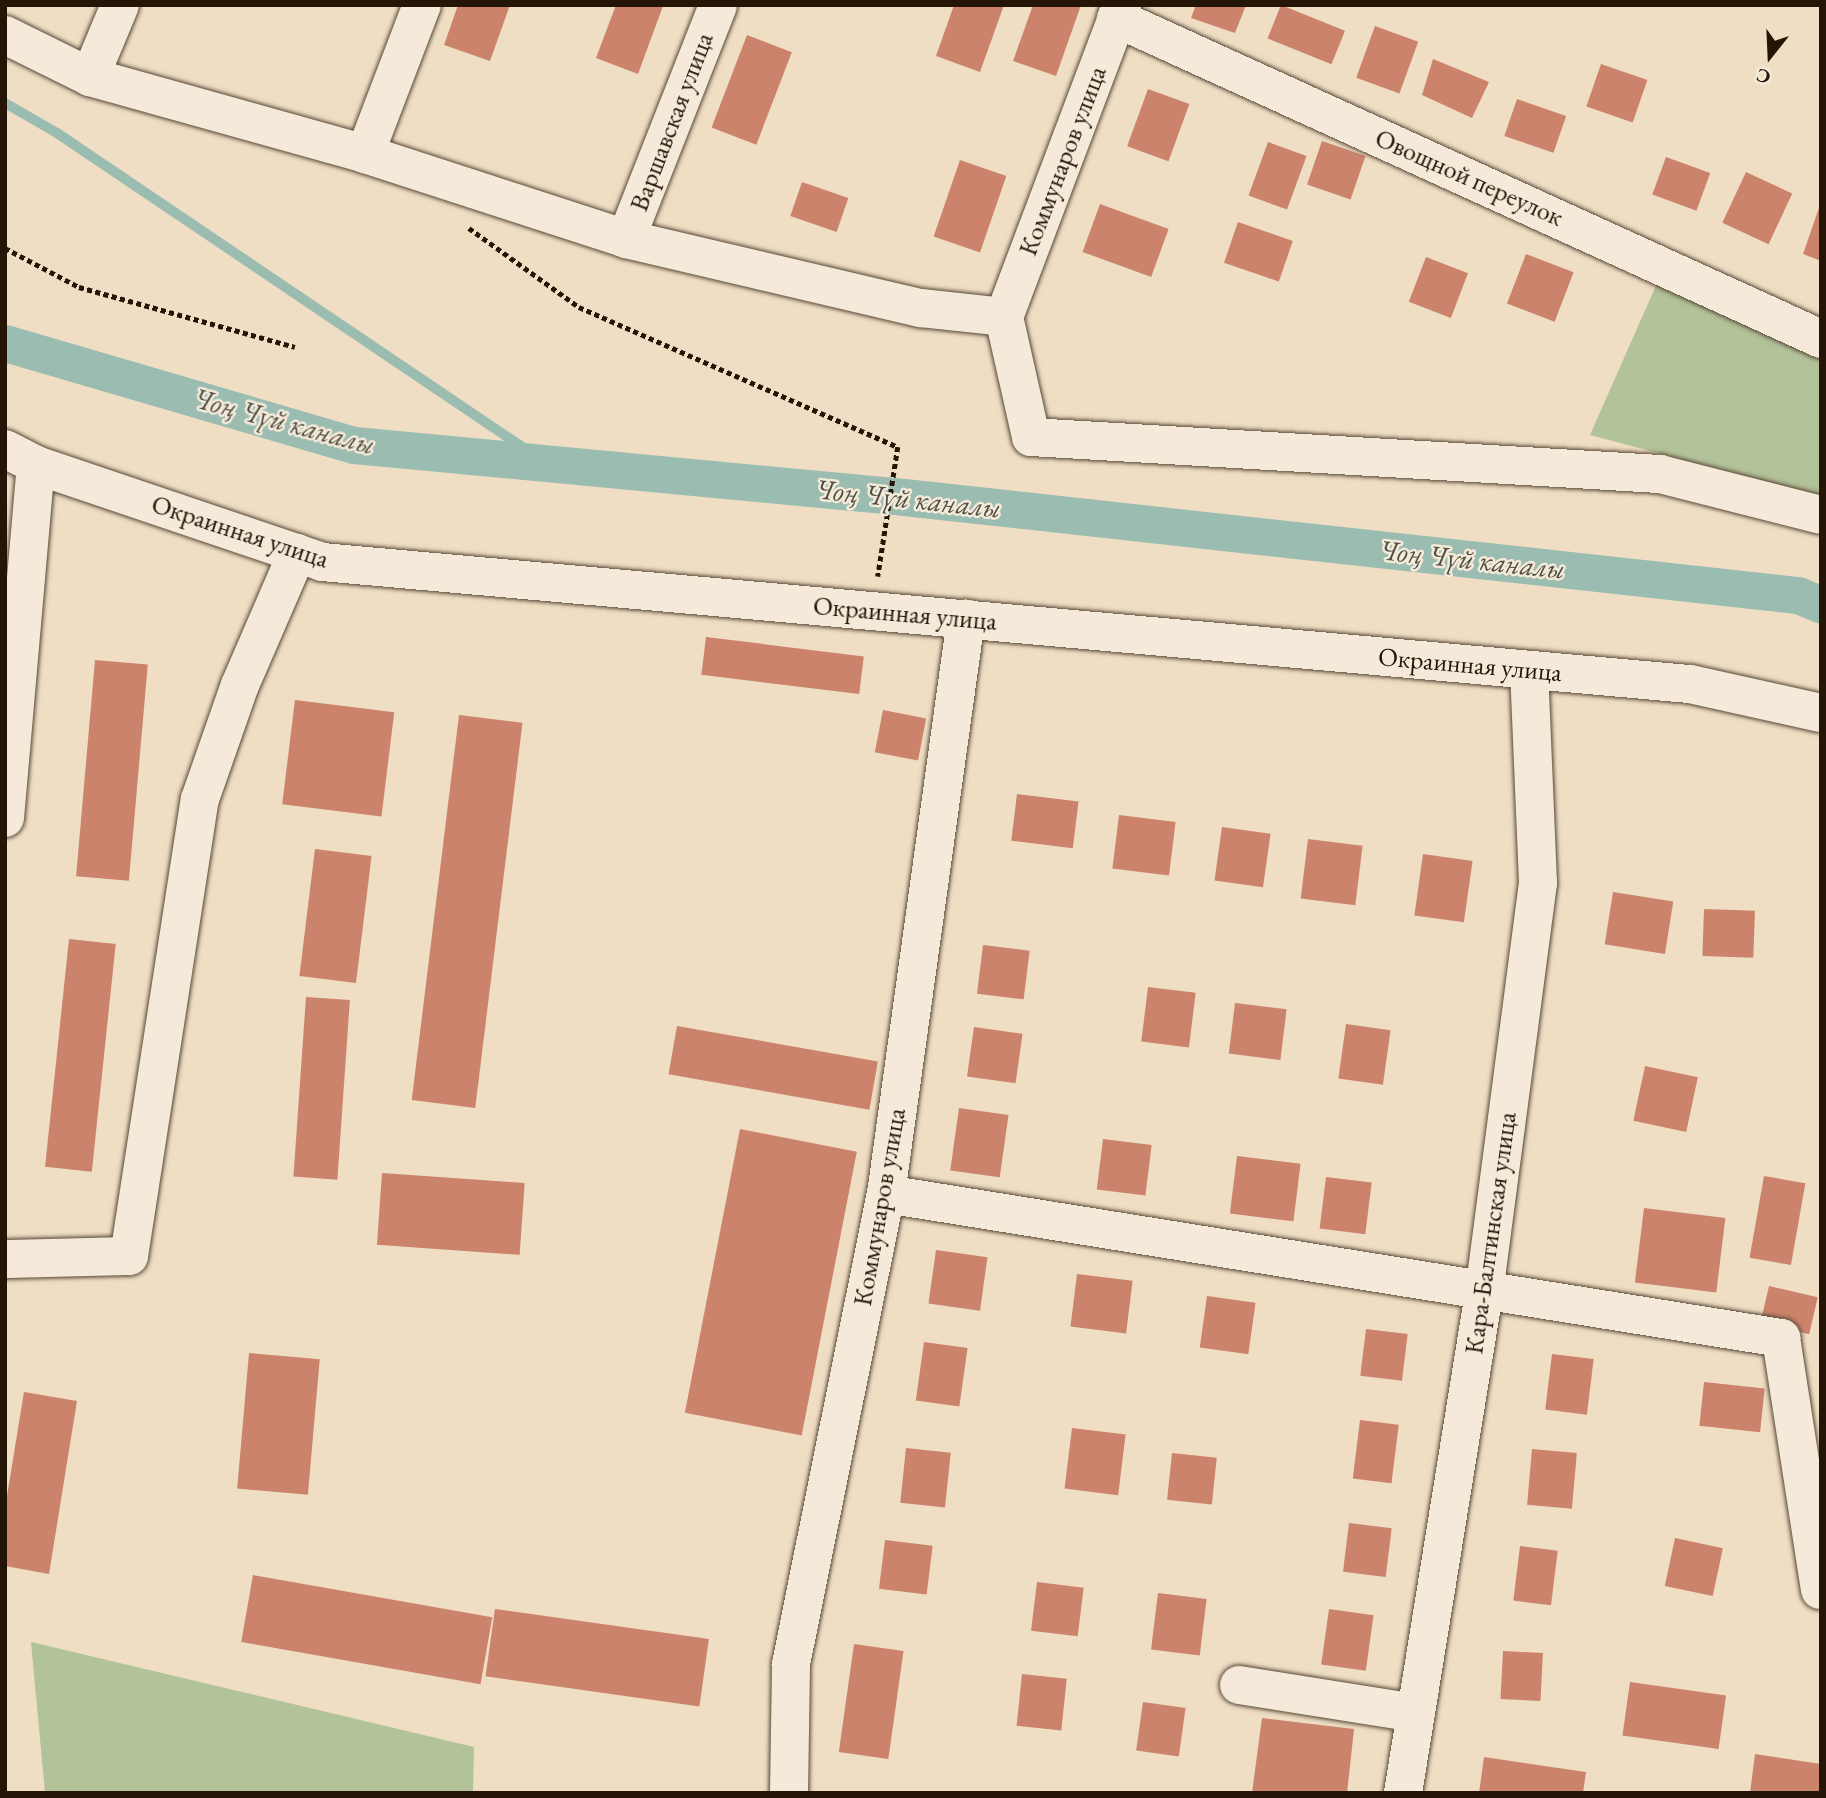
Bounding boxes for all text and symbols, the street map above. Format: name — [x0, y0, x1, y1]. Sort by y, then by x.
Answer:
north arrow — [1735, 21, 1805, 91]
street label: Варшавская улица — [624, 28, 720, 216]
street label: Коммунаров улица — [1013, 62, 1113, 260]
text: С — [1753, 62, 1774, 90]
street label: Овощной переулок — [1370, 123, 1568, 233]
water label: Чоң Чүй каналы — [190, 381, 378, 461]
water label: Чоң Чүй каналы — [813, 472, 1003, 524]
street label: Окраинная улица — [148, 489, 332, 575]
water label: Чоң Чүй каналы — [1377, 533, 1567, 585]
street label: Окраинная улица — [812, 590, 998, 638]
street label: Окраинная улица — [1377, 641, 1563, 689]
street label: Коммунаров улица — [847, 1106, 913, 1308]
street label: Кара-Балтинская улица — [1459, 1110, 1523, 1356]

